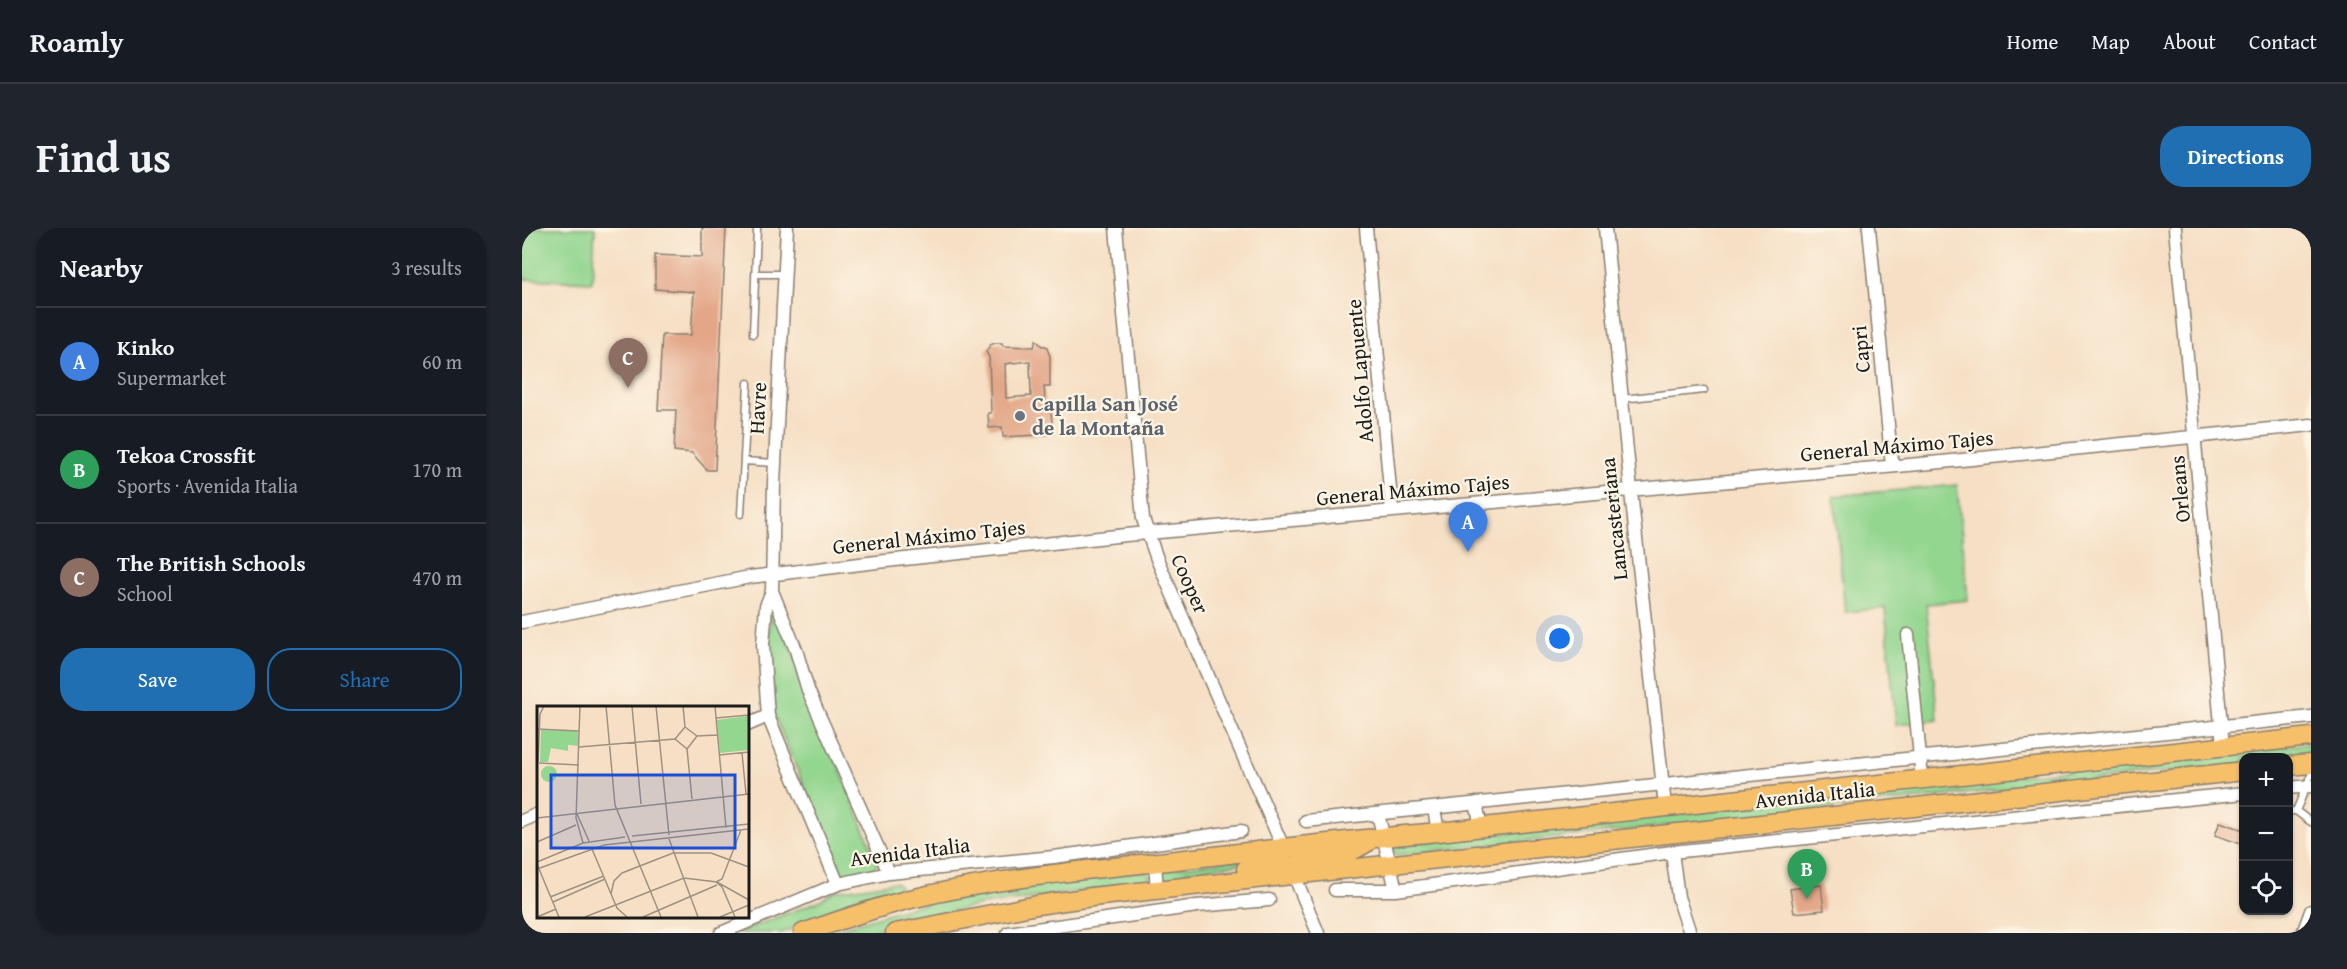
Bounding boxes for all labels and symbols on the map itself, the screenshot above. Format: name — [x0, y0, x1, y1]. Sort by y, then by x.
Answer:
street label: Adolfo Lapuente — [1338, 298, 1381, 444]
street label: Capri — [1843, 324, 1878, 374]
pin: C — [608, 338, 648, 388]
street label: Havre — [741, 381, 774, 435]
place label: Capilla San José de la Montaña — [1032, 388, 1178, 443]
marker: Capilla San José de la Montaña — [1013, 409, 1027, 423]
street label: General Máximo Tajes — [1799, 422, 1995, 469]
street label: Orleans — [2161, 454, 2198, 524]
street label: Lancasteriana — [1592, 456, 1635, 582]
street label: General Máximo Tajes — [1315, 466, 1511, 513]
pin: A — [1448, 502, 1488, 552]
street label: General Máximo Tajes — [831, 511, 1027, 562]
street label: Cooper — [1164, 549, 1218, 619]
your location — [1545, 624, 1574, 653]
inset map — [537, 706, 748, 918]
street label: Avenida Italia — [1753, 773, 1877, 816]
street label: Avenida Italia — [848, 829, 972, 874]
pin: B — [1788, 850, 1826, 899]

